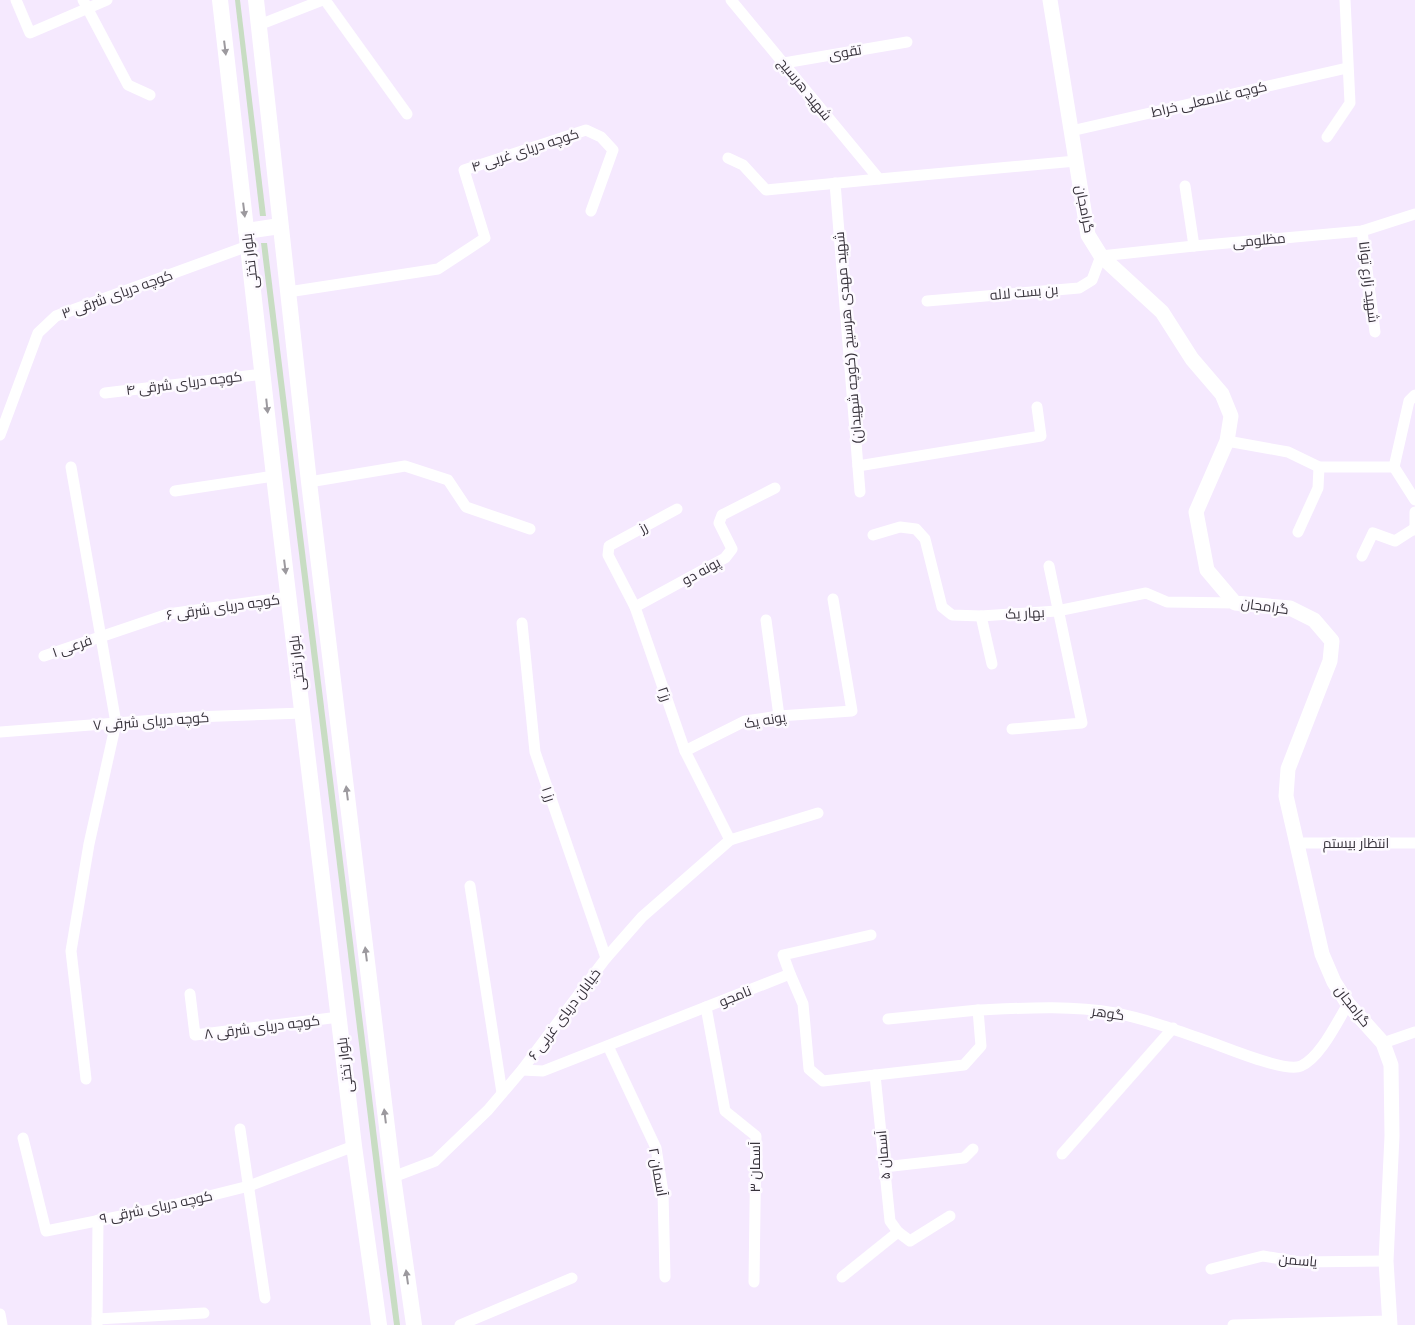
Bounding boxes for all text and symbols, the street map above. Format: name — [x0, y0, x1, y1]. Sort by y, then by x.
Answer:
street label: تقوی — [827, 40, 863, 63]
one-way arrow — [221, 41, 229, 57]
street label: شهید هرسیج — [774, 54, 836, 124]
street label: کوچه غلامعلی خراط — [1149, 77, 1269, 122]
street label: کوچه دریای غربی ۴ — [469, 124, 581, 177]
street label: گرامجان — [1073, 184, 1098, 234]
one-way arrow — [240, 202, 248, 218]
street label: مظلومی — [1232, 229, 1286, 250]
street label: شهید مهدی هرسیج (کوچه شهیدان) — [830, 231, 867, 445]
street label: بلوار تختی — [238, 232, 261, 290]
street label: شهید زارع توانا — [1355, 240, 1383, 324]
street label: کوچه دریای شرقی ۳ — [59, 266, 175, 323]
street label: بن بست لاله — [989, 280, 1059, 303]
street label: کوچه دریای شرقی ۴ — [125, 367, 243, 400]
one-way arrow — [263, 398, 271, 414]
street label: رز — [635, 517, 650, 536]
street label: پونه دو — [678, 553, 724, 590]
one-way arrow — [281, 560, 289, 576]
street label: کوچه دریای شرقی ۶ — [165, 590, 281, 625]
street label: گرامجان — [1240, 594, 1290, 617]
street label: بهار یک — [1005, 603, 1045, 622]
street label: فرعی ۱ — [50, 631, 94, 660]
street label: بلوار تختی — [285, 634, 308, 692]
street label: رز۲ — [655, 684, 676, 704]
street label: پونه یک — [743, 707, 788, 734]
street label: کوچه دریای شرقی ۷ — [92, 708, 210, 735]
street label: رز ۱ — [539, 784, 560, 804]
one-way arrow — [343, 785, 351, 801]
street label: انتظار بیستم — [1323, 834, 1389, 853]
one-way arrow — [362, 946, 370, 962]
street label: خیابان دریای غربی ۶ — [524, 965, 603, 1063]
street label: نامجو — [716, 981, 753, 1010]
street label: گرامجان — [1332, 981, 1375, 1030]
street label: گوهر — [1090, 1001, 1126, 1023]
street label: کوچه دریای شرقی ۸ — [203, 1011, 321, 1044]
street label: بلوار تختی — [333, 1036, 356, 1094]
one-way arrow — [381, 1107, 389, 1123]
street label: آسمان ۵ — [872, 1129, 893, 1180]
street label: آسمان ۳ — [746, 1141, 763, 1193]
street label: آسمان ۲ — [646, 1146, 671, 1198]
street label: کوچه دریای شرقی ۹ — [98, 1186, 214, 1229]
street label: یاسمن — [1278, 1249, 1318, 1270]
one-way arrow — [403, 1268, 411, 1284]

